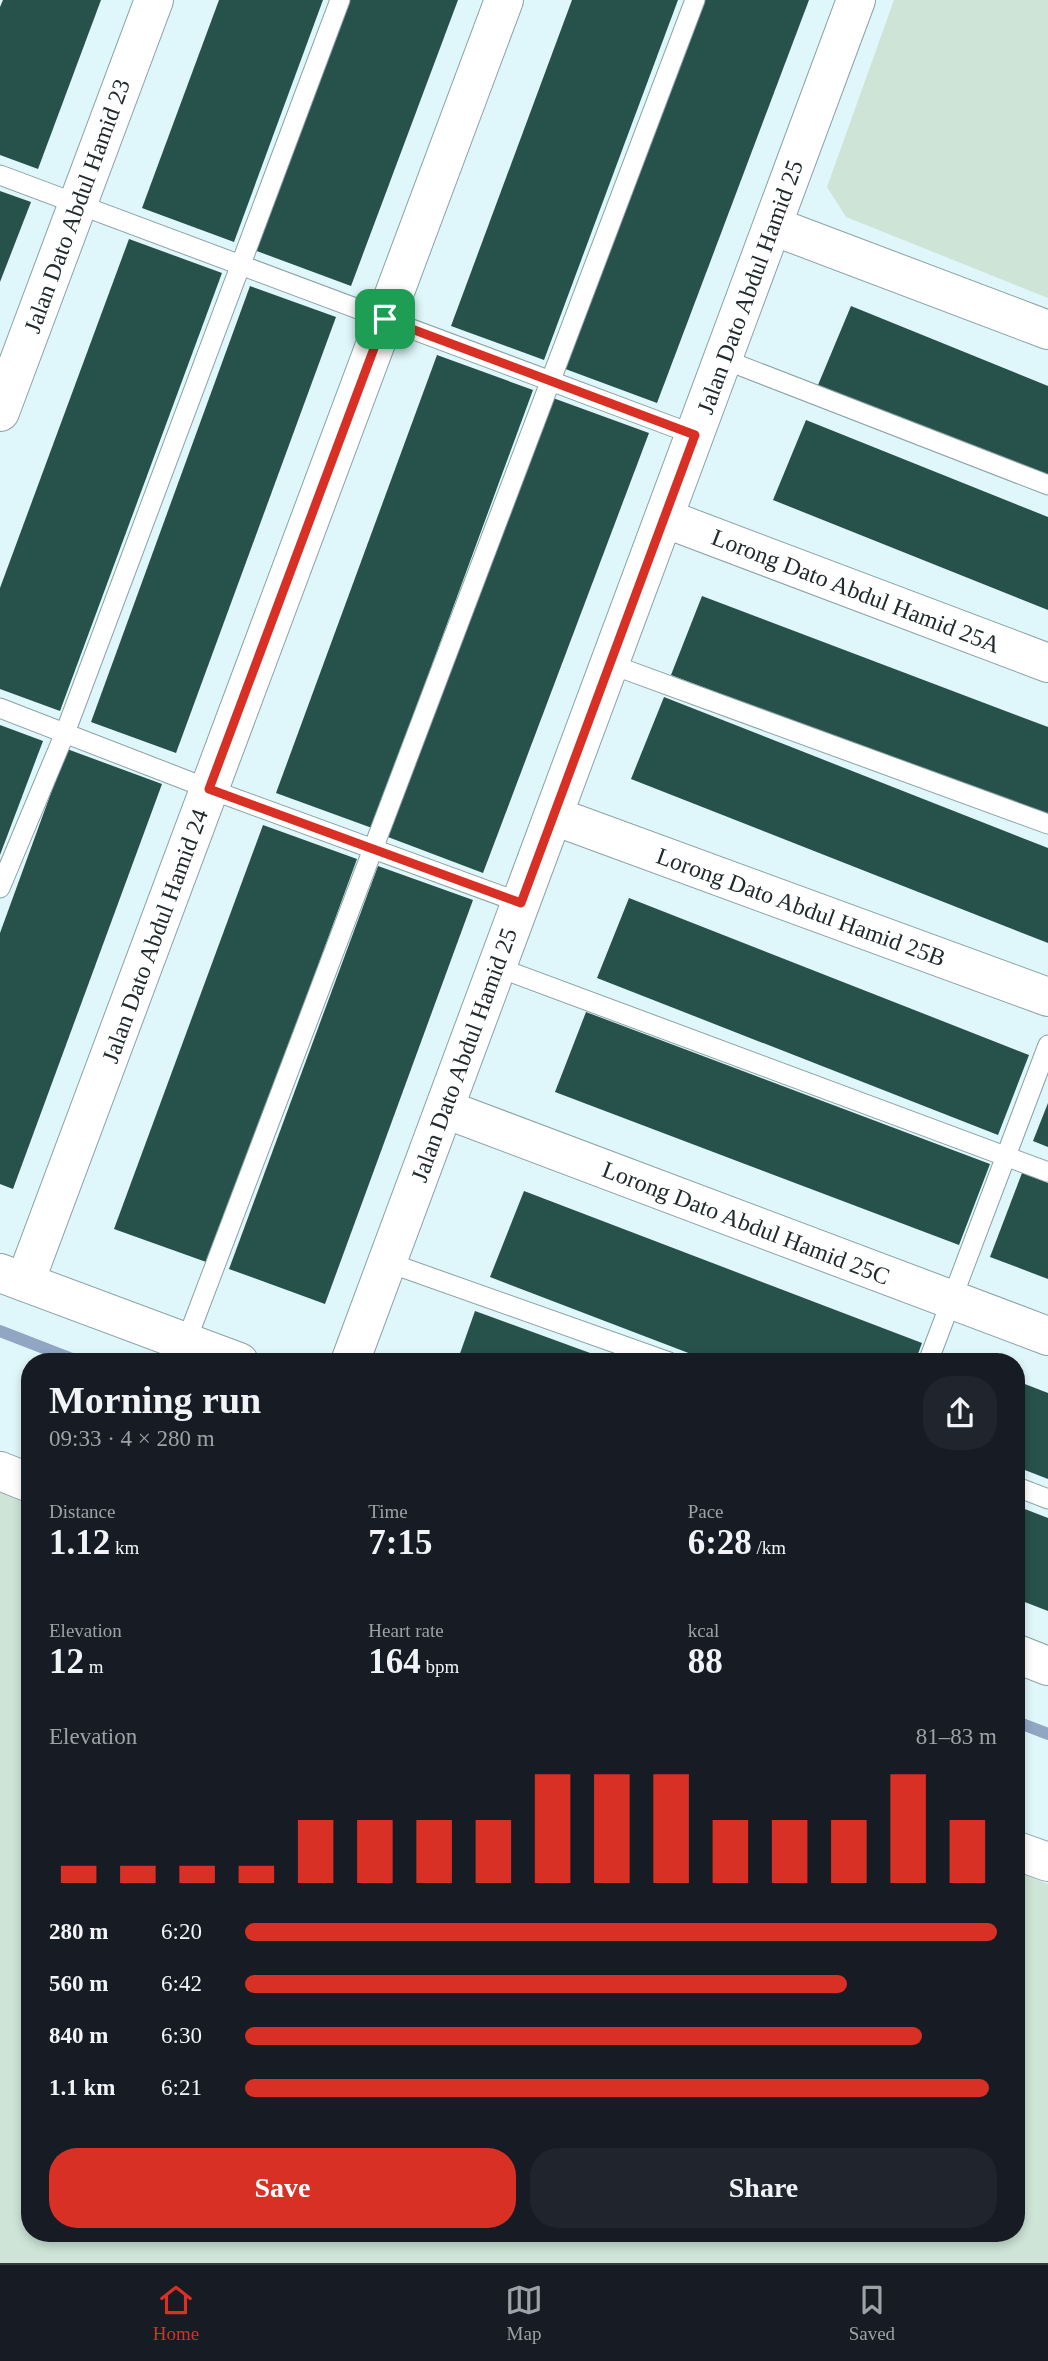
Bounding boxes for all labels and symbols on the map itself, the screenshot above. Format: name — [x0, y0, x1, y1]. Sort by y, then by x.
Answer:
street label: Jalan Dato Abdul Hamid 23 — [19, 76, 135, 336]
street label: Jalan Dato Abdul Hamid 25 — [692, 157, 808, 417]
pin — [355, 289, 415, 349]
street label: Lorong Dato Abdul Hamid 25A — [708, 524, 1004, 658]
street label: Jalan Dato Abdul Hamid 24 — [97, 806, 213, 1066]
street label: Lorong Dato Abdul Hamid 25B — [653, 843, 949, 971]
street label: Jalan Dato Abdul Hamid 25 — [406, 925, 522, 1185]
street label: Lorong Dato Abdul Hamid 25C — [599, 1156, 893, 1290]

